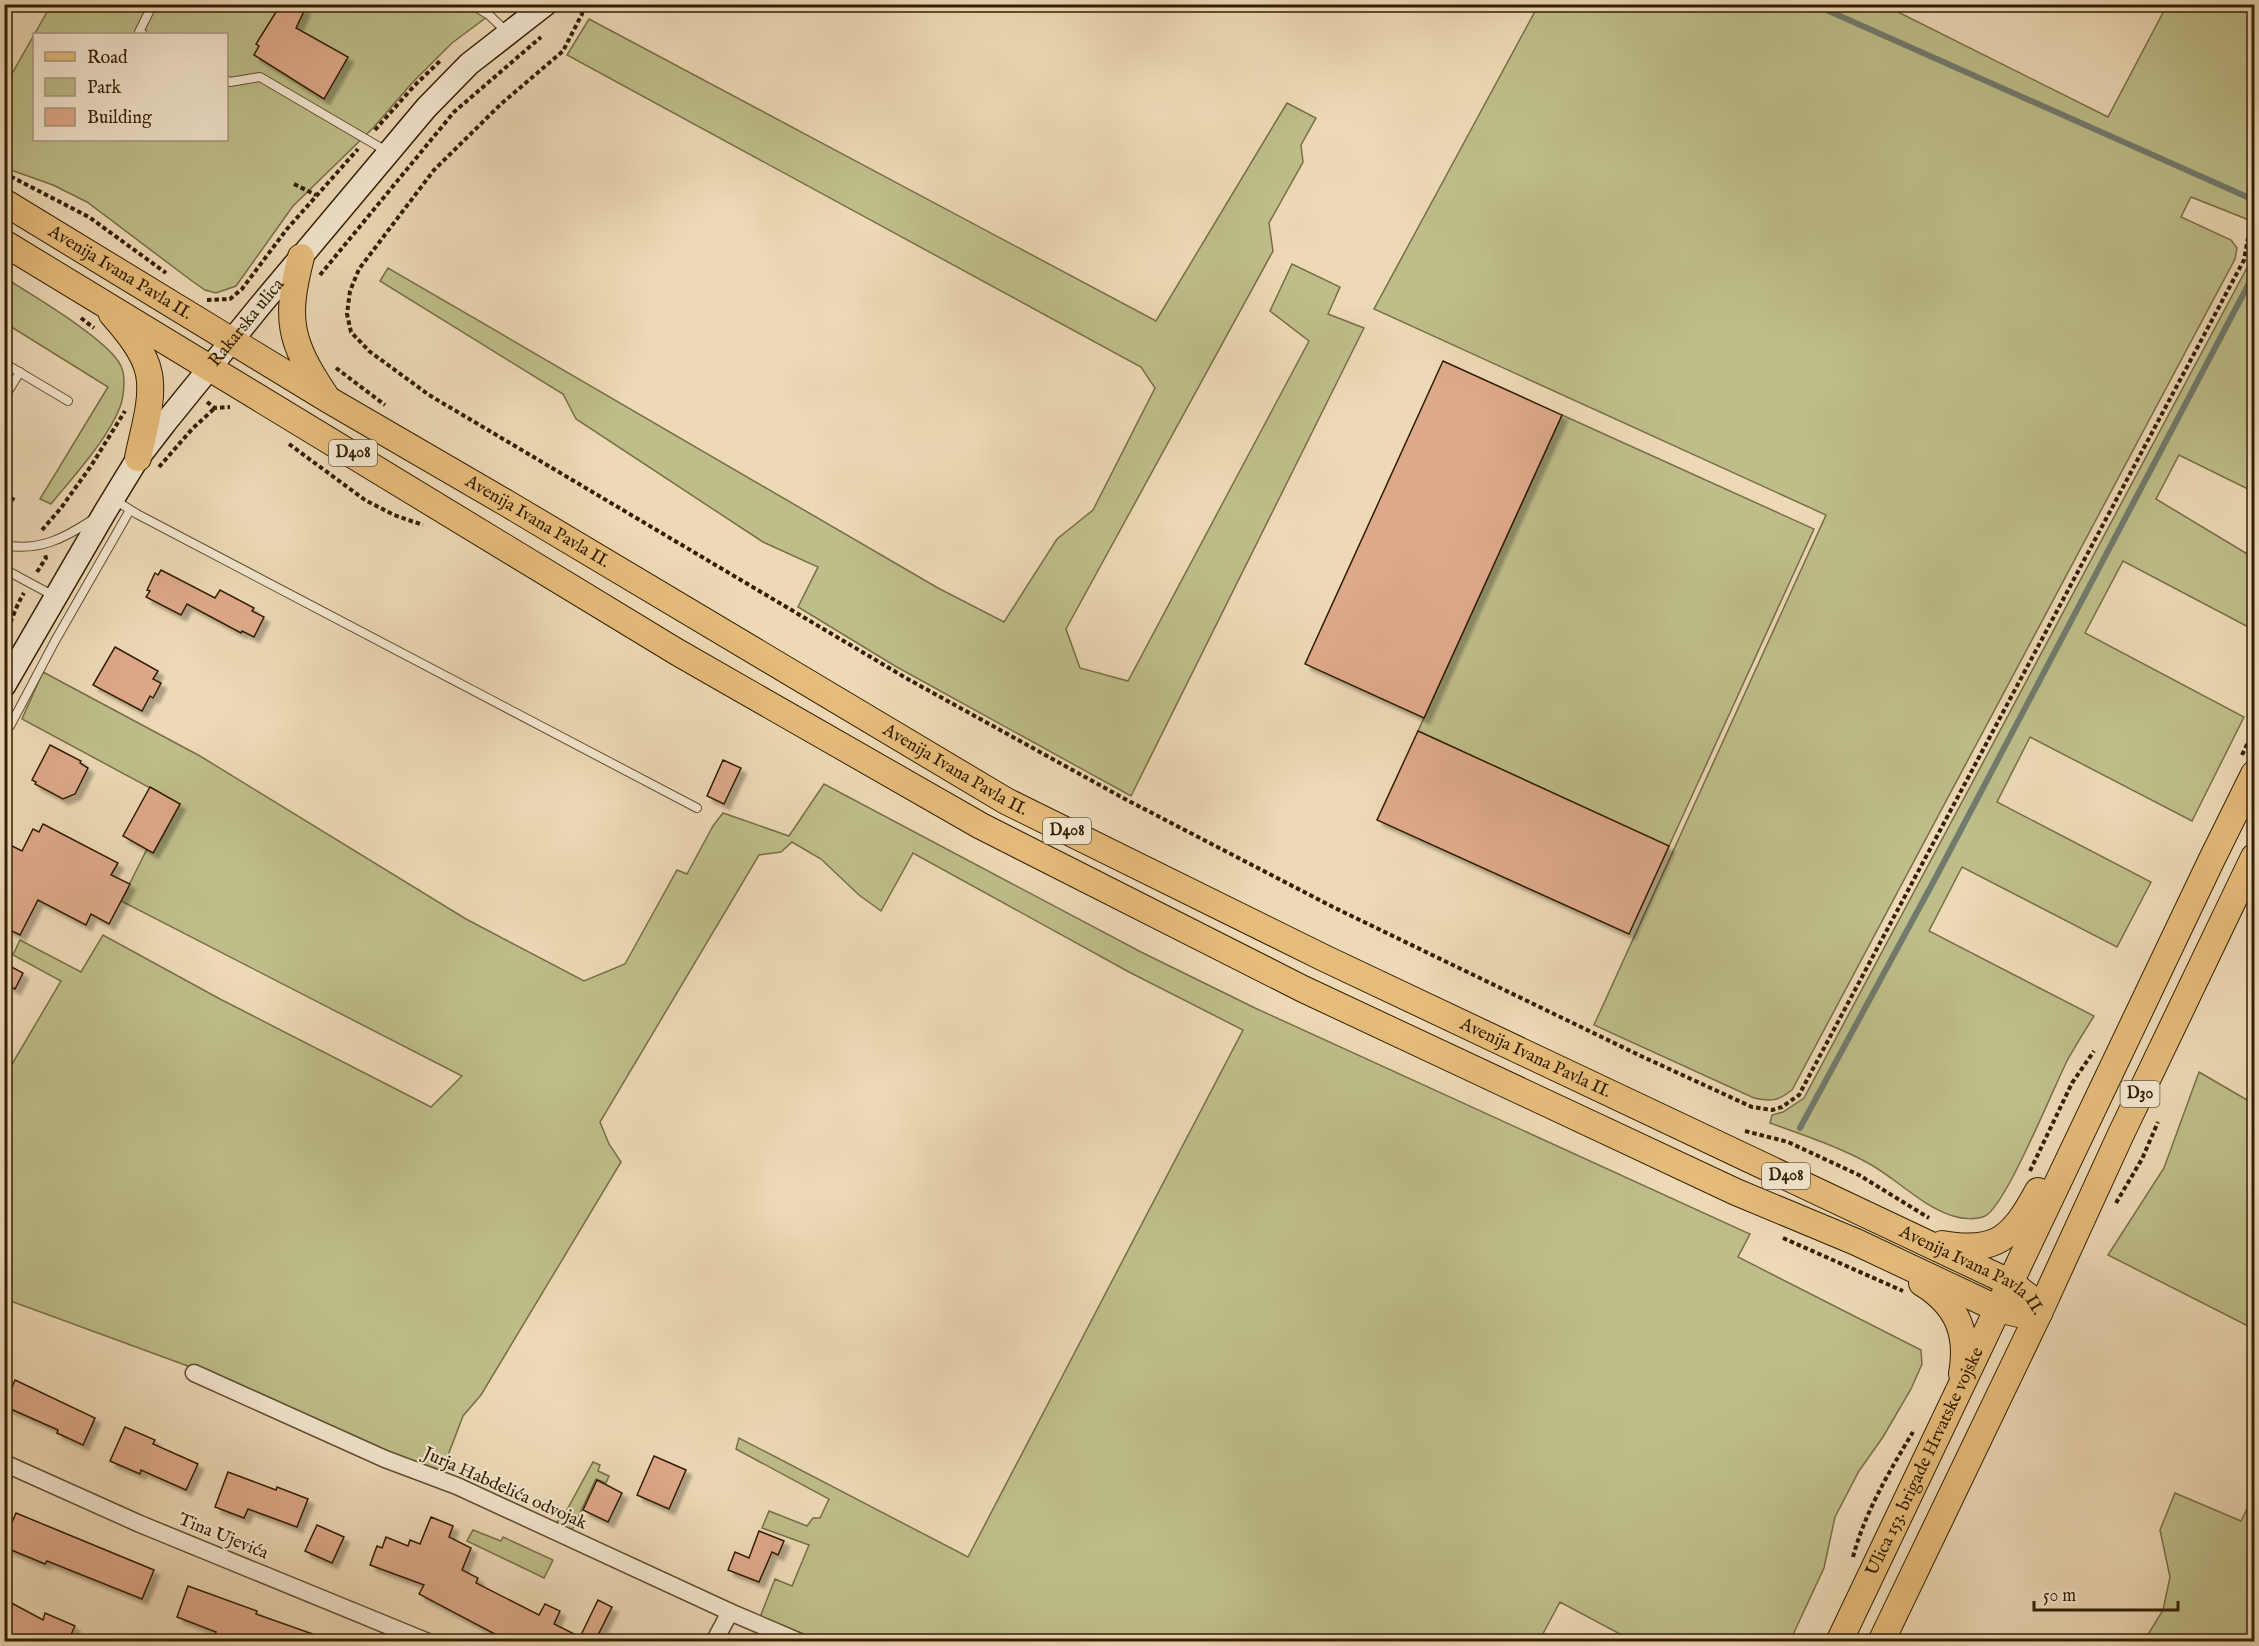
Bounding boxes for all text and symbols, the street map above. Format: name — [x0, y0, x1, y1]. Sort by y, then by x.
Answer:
legend — [33, 33, 228, 141]
text: Road — [87, 47, 128, 70]
text: Park — [87, 77, 122, 100]
text: Building — [87, 107, 152, 130]
street label: Avenija Ivana Pavla II. — [43, 220, 196, 325]
street label: Rakarska ulica — [204, 274, 290, 372]
road number: D408 — [329, 440, 377, 466]
street label: Avenija Ivana Pavla II. — [460, 470, 614, 574]
street label: Avenija Ivana Pavla II. — [878, 718, 1032, 821]
road number: D408 — [1043, 818, 1091, 844]
street label: Avenija Ivana Pavla II. — [1455, 1012, 1615, 1104]
road number: D30 — [2120, 1081, 2160, 1107]
road number: D408 — [1762, 1163, 1810, 1189]
street label: Avenija Ivana Pavla II. — [1895, 1220, 2049, 1319]
street label: Ulica 153. brigade Hrvatske vojske — [1861, 1343, 1989, 1579]
street label: Jurja Habdelića odvojak — [418, 1442, 591, 1536]
street label: Tina Ujevića — [174, 1508, 272, 1566]
scale bar — [2034, 1574, 2178, 1612]
text: 50 m — [2043, 1585, 2076, 1608]

